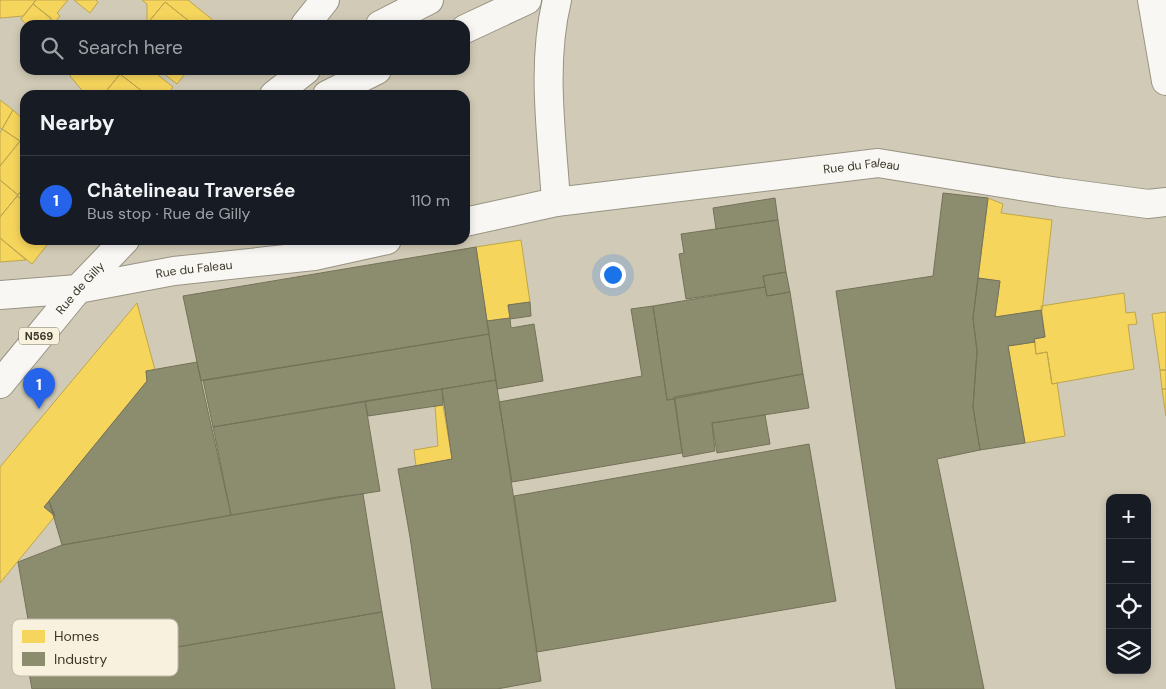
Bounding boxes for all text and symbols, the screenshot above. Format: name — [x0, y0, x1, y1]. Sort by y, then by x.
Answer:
search box — [20, 20, 470, 75]
icon: search — [38, 34, 66, 62]
text: Search here — [78, 35, 183, 60]
text: Nearby — [40, 109, 114, 137]
street label: Rue du Faleau — [822, 155, 901, 178]
text: Châtelineau Traversée — [87, 178, 296, 203]
text: 1 — [53, 190, 59, 211]
text: 110 m — [411, 190, 450, 211]
text: Bus stop · Rue de Gilly — [87, 203, 250, 224]
street label: Rue du Faleau — [154, 257, 233, 282]
street label: Rue de Gilly — [52, 258, 108, 318]
your location — [600, 262, 626, 288]
road number: N569 — [19, 328, 59, 344]
pin: 1 — [23, 368, 55, 409]
map controls — [1106, 494, 1151, 674]
button: + — [1106, 494, 1151, 539]
button: − — [1106, 539, 1151, 584]
button: locate — [1106, 584, 1151, 629]
legend — [12, 619, 178, 676]
text: Homes — [54, 627, 99, 645]
button: layers — [1106, 629, 1151, 674]
text: Industry — [54, 650, 107, 668]

